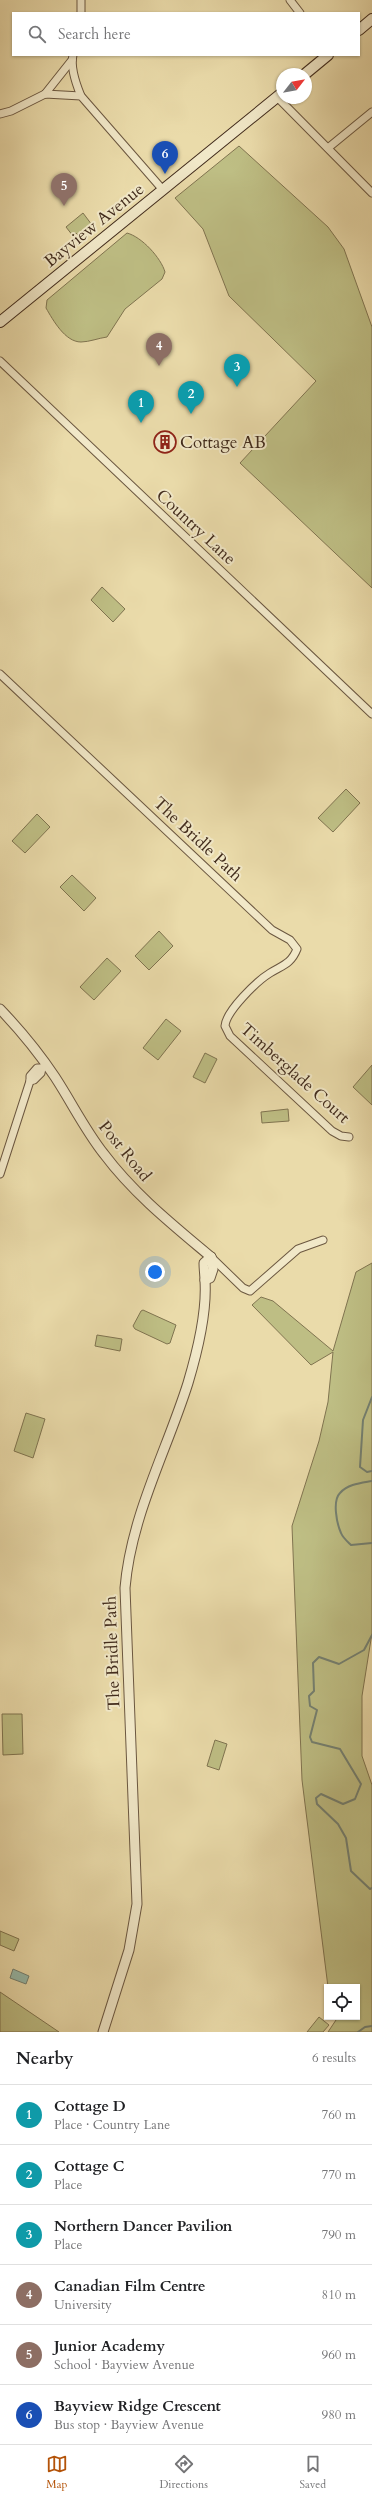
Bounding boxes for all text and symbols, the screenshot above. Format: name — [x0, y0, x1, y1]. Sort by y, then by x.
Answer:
search box — [12, 12, 360, 56]
icon: search — [26, 23, 48, 45]
text: Search here — [58, 24, 131, 44]
north arrow — [276, 68, 312, 104]
pin: 6 — [152, 141, 178, 174]
pin: 5 — [51, 173, 77, 206]
street label: Bayview Avenue — [39, 178, 149, 272]
pin: 4 — [146, 333, 172, 366]
pin: 3 — [224, 354, 250, 387]
pin: 2 — [178, 381, 204, 414]
pin: 1 — [128, 390, 154, 423]
building icon: Cottage AB — [152, 429, 178, 455]
place label: Cottage AB — [180, 431, 266, 454]
street label: Country Lane — [151, 484, 241, 570]
street label: The Bridle Path — [148, 792, 248, 887]
street label: Timberglade Court — [235, 1018, 355, 1129]
street label: Post Road — [93, 1116, 157, 1186]
your location — [145, 1262, 165, 1282]
street label: The Bridle Path — [98, 1595, 125, 1711]
map controls — [324, 1984, 360, 2020]
button: locate — [324, 1984, 360, 2020]
text: Nearby — [16, 2047, 73, 2070]
text: 6 results — [312, 2049, 356, 2067]
text: Cottage D — [54, 2096, 126, 2116]
text: 1 — [26, 2106, 32, 2124]
text: 760 m — [322, 2106, 356, 2124]
text: Place · Country Lane — [54, 2116, 170, 2134]
text: Cottage C — [54, 2156, 125, 2176]
text: 2 — [26, 2166, 32, 2184]
text: 770 m — [322, 2166, 356, 2184]
text: Place — [54, 2176, 82, 2194]
text: Northern Dancer Pavilion — [54, 2216, 233, 2236]
text: 3 — [26, 2226, 32, 2244]
text: 790 m — [322, 2226, 356, 2244]
text: Place — [54, 2236, 82, 2254]
text: Canadian Film Centre — [54, 2276, 205, 2296]
text: 4 — [26, 2286, 32, 2304]
text: 810 m — [322, 2286, 356, 2304]
text: University — [54, 2296, 112, 2314]
text: Junior Academy — [54, 2336, 165, 2356]
text: 5 — [26, 2346, 32, 2364]
text: 960 m — [322, 2346, 356, 2364]
text: School · Bayview Avenue — [54, 2356, 195, 2374]
text: Bayview Ridge Crescent — [54, 2396, 221, 2416]
text: 6 — [26, 2406, 32, 2424]
text: 980 m — [322, 2406, 356, 2424]
text: Bus stop · Bayview Avenue — [54, 2416, 204, 2434]
tab: Map — [46, 2453, 68, 2492]
tab: Directions — [159, 2453, 208, 2492]
tab: Saved — [300, 2453, 326, 2492]

